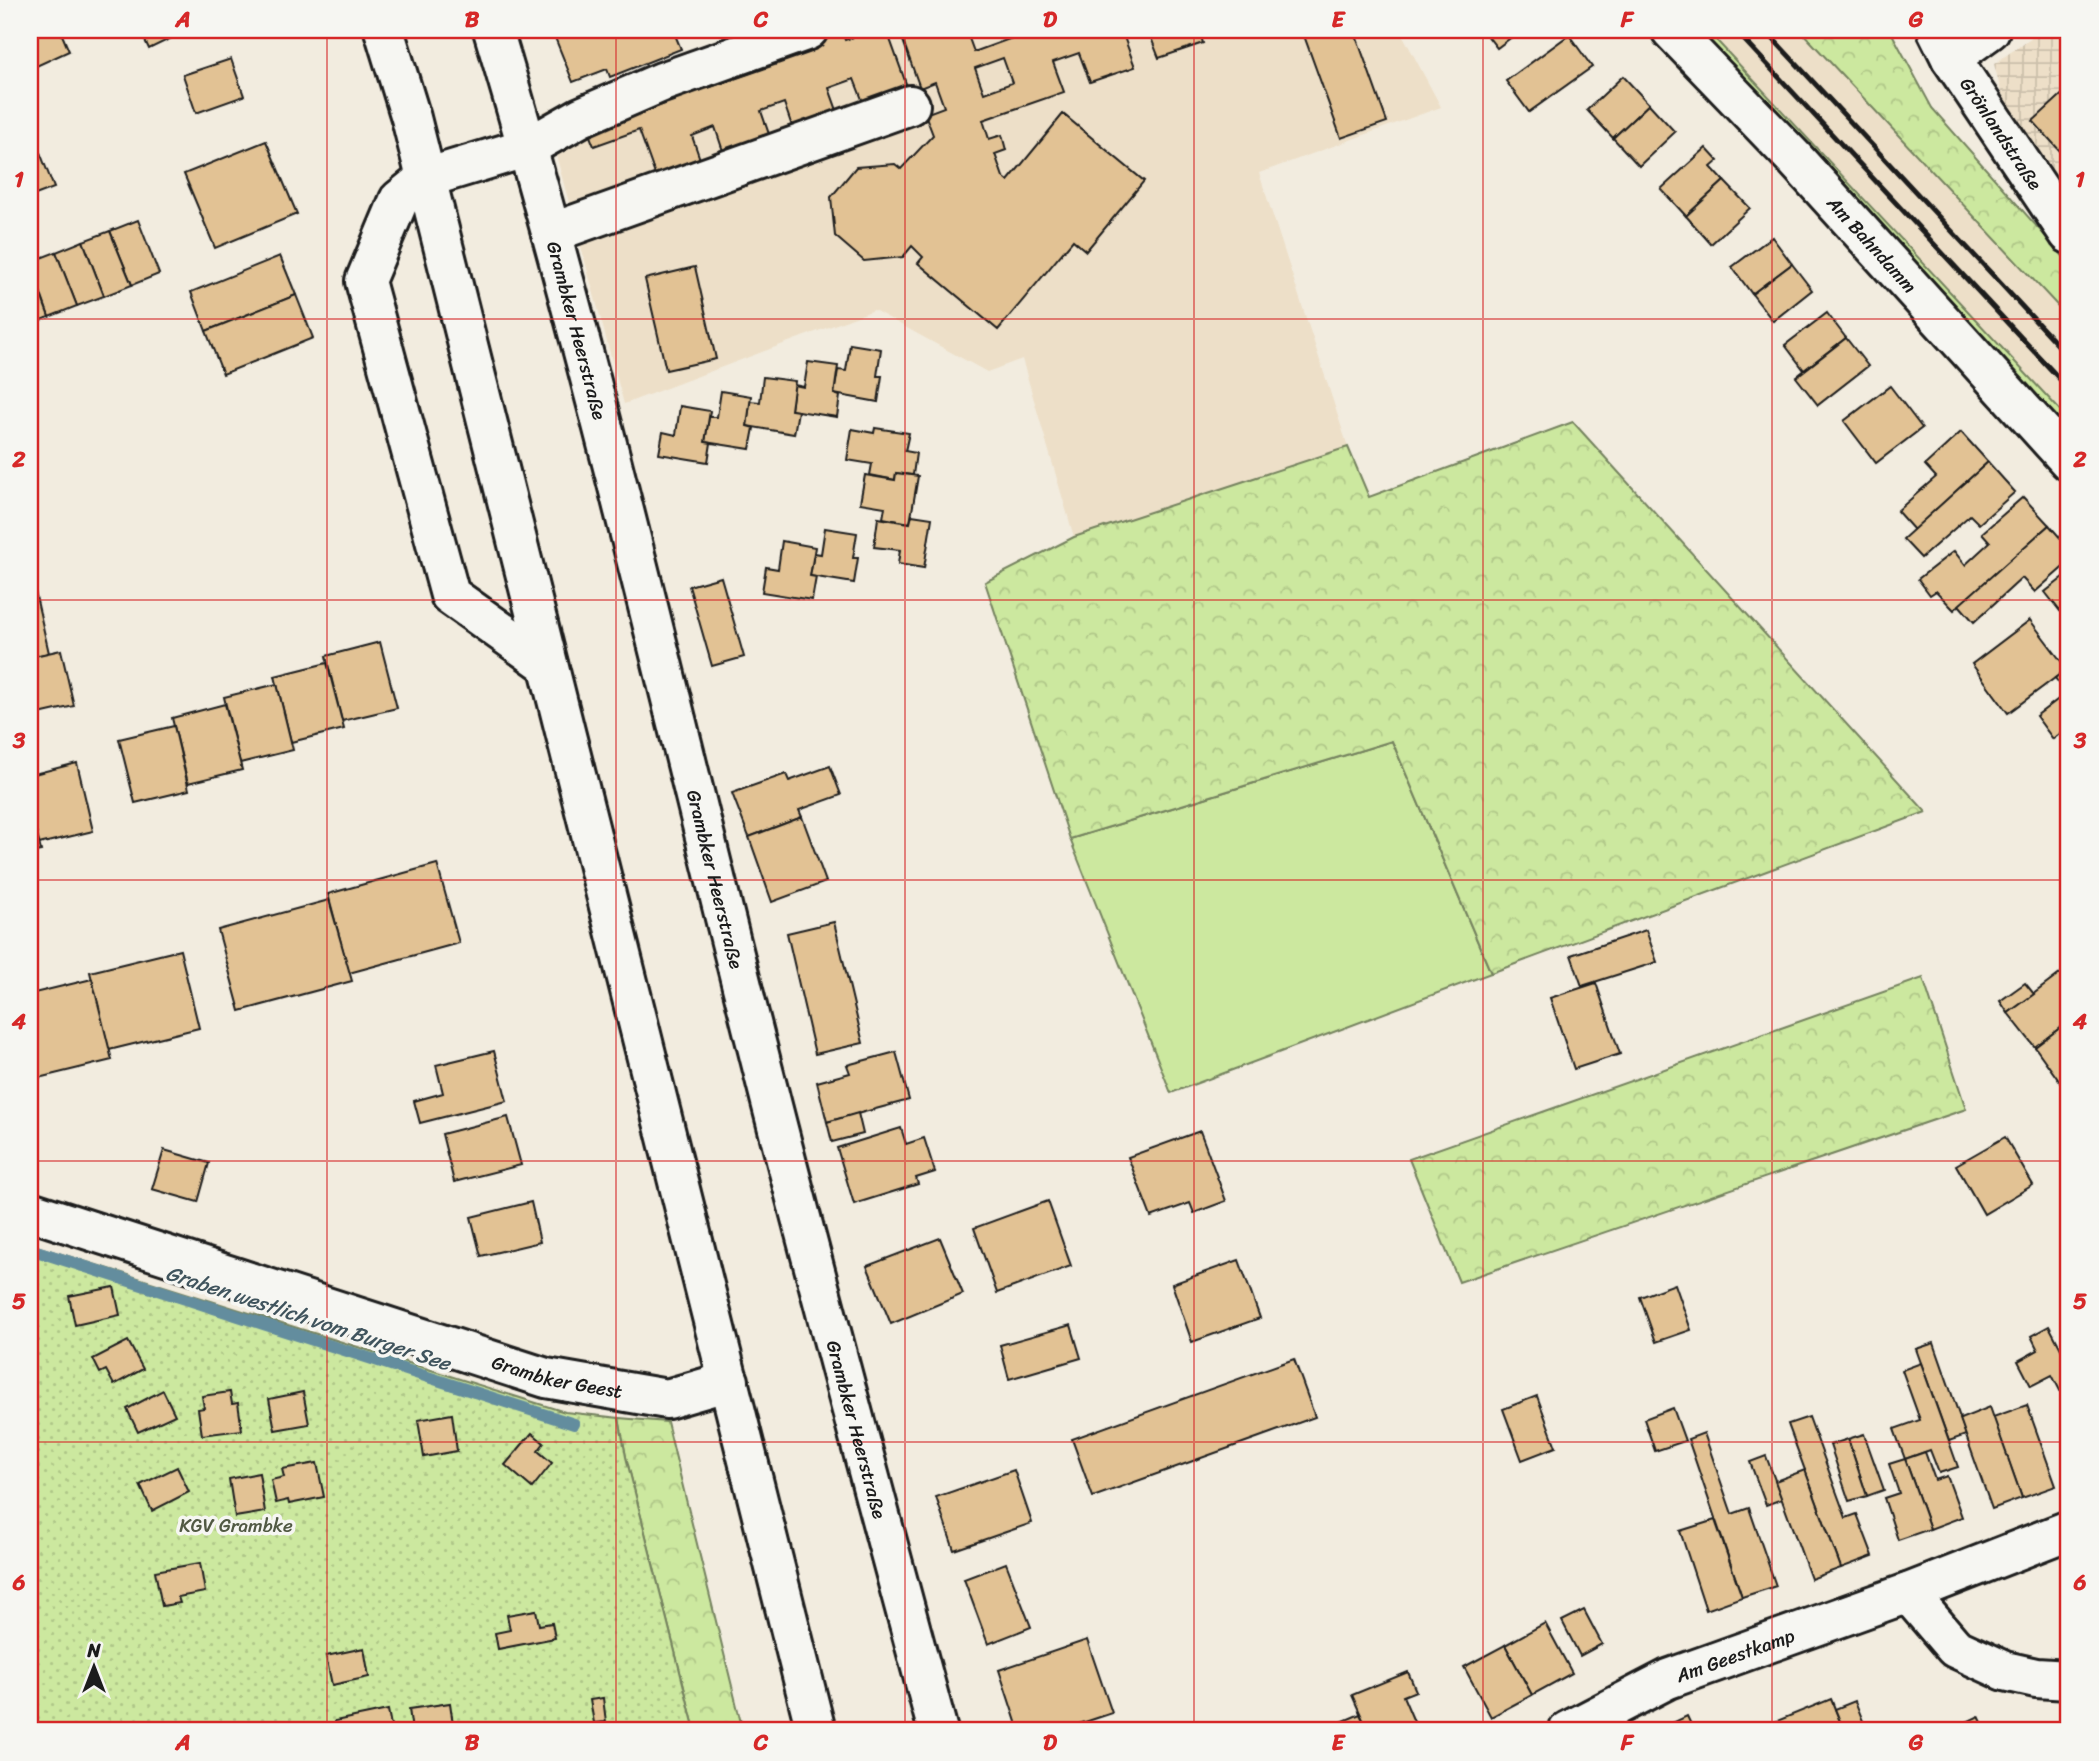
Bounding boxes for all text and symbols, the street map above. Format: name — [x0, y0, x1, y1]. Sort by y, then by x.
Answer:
text: A — [174, 0, 191, 40]
text: B — [465, 0, 480, 40]
text: C — [753, 0, 769, 40]
text: D — [1043, 0, 1058, 40]
text: E — [1332, 0, 1347, 40]
text: F — [1620, 0, 1635, 40]
text: G — [1908, 0, 1924, 40]
street label: Grönlandstraße — [1951, 70, 2051, 197]
text: 1 — [14, 159, 24, 200]
text: 1 — [2075, 159, 2085, 200]
street label: Am Bahndamm — [1818, 187, 1925, 301]
street label: Grambker Heerstraße — [537, 238, 616, 423]
text: 2 — [11, 439, 26, 480]
text: 2 — [2072, 439, 2087, 480]
text: 3 — [12, 720, 26, 761]
text: 3 — [2073, 720, 2087, 761]
street label: Grambker Heerstraße — [677, 786, 753, 972]
text: 4 — [11, 1001, 27, 1042]
text: 4 — [2072, 1001, 2088, 1042]
water label: Graben westlich vom Burger See — [161, 1254, 457, 1383]
text: 5 — [12, 1281, 26, 1322]
text: 5 — [2073, 1281, 2087, 1322]
street label: Grambker Heerstraße — [817, 1337, 896, 1522]
street label: Grambker Geest — [487, 1346, 625, 1408]
park label: KGV Grambke — [179, 1509, 293, 1542]
text: 6 — [11, 1562, 26, 1603]
text: 6 — [2072, 1562, 2087, 1603]
street label: Am Geestkamp — [1670, 1619, 1799, 1692]
north arrow — [60, 1632, 130, 1702]
text: N — [86, 1634, 101, 1667]
text: A — [174, 1722, 191, 1761]
text: B — [465, 1722, 480, 1761]
text: C — [753, 1722, 769, 1761]
text: D — [1043, 1722, 1058, 1761]
text: E — [1332, 1722, 1347, 1761]
text: F — [1620, 1722, 1635, 1761]
text: G — [1908, 1722, 1924, 1761]

